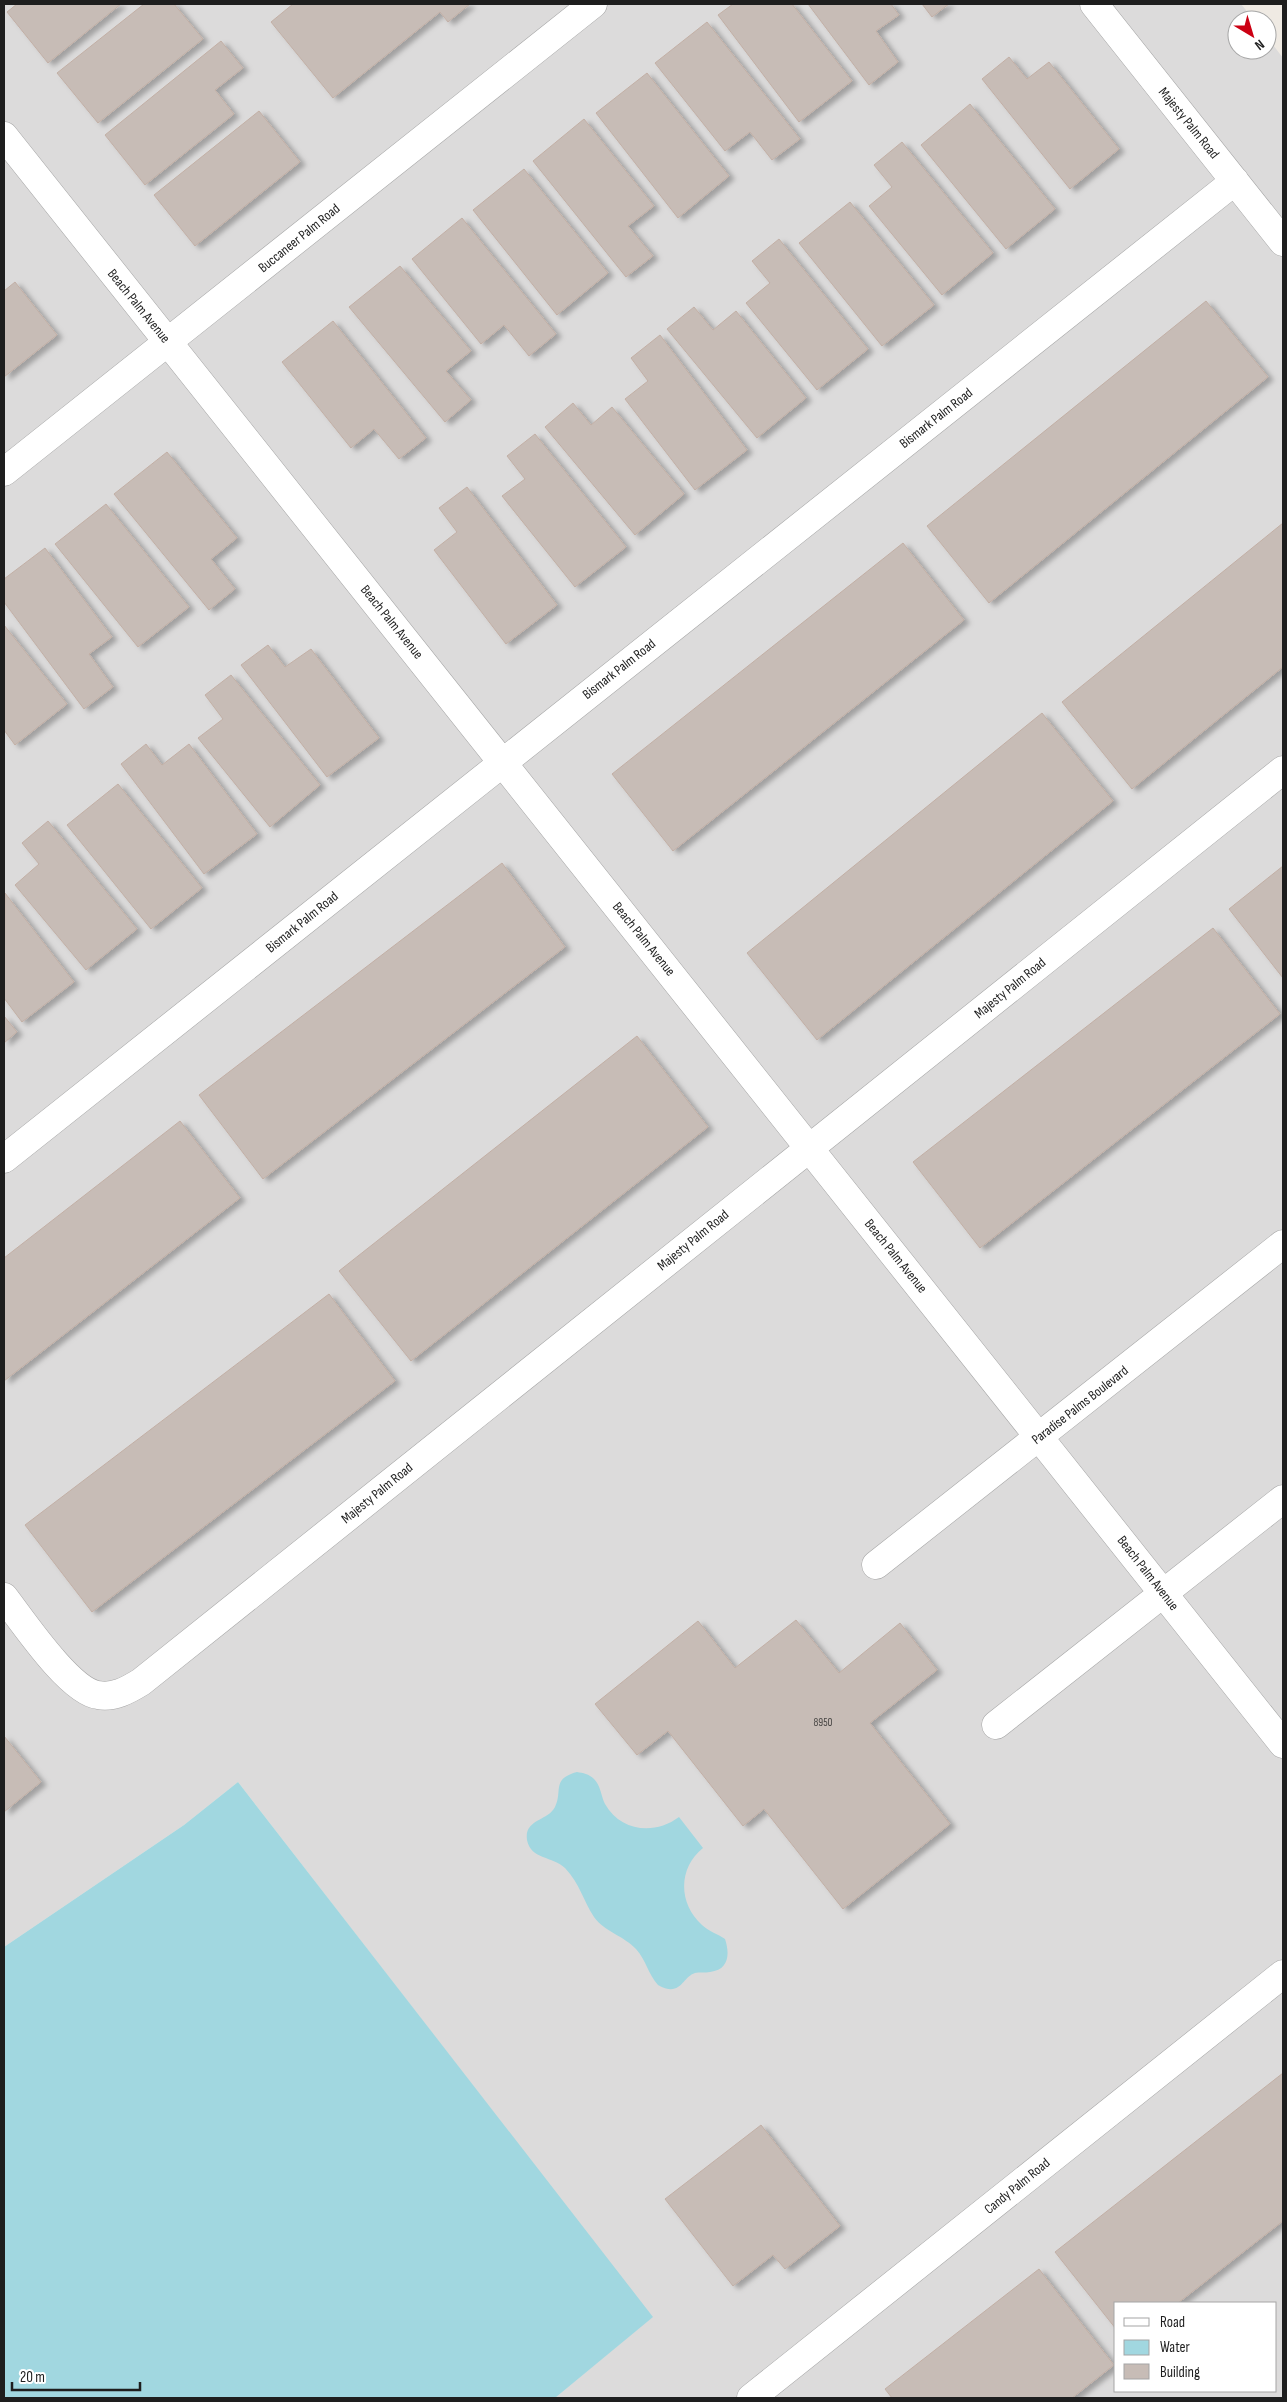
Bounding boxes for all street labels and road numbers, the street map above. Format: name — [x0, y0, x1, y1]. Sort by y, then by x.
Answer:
street label: Majesty Palm Road — [1155, 84, 1223, 162]
street label: Buccaneer Palm Road — [255, 200, 343, 276]
street label: Beach Palm Avenue — [104, 266, 174, 346]
street label: Bismark Palm Road — [896, 384, 976, 452]
street label: Beach Palm Avenue — [357, 582, 427, 662]
street label: Bismark Palm Road — [579, 635, 659, 703]
street label: Bismark Palm Road — [262, 888, 342, 956]
street label: Beach Palm Avenue — [609, 899, 679, 979]
street label: Majesty Palm Road — [971, 954, 1049, 1022]
street label: Majesty Palm Road — [654, 1206, 732, 1274]
street label: Beach Palm Avenue — [861, 1216, 931, 1296]
street label: Paradise Palms Boulevard — [1028, 1362, 1132, 1448]
street label: Majesty Palm Road — [338, 1459, 416, 1527]
street label: Beach Palm Avenue — [1114, 1532, 1182, 1614]
street label: Candy Palm Road — [981, 2154, 1053, 2218]

